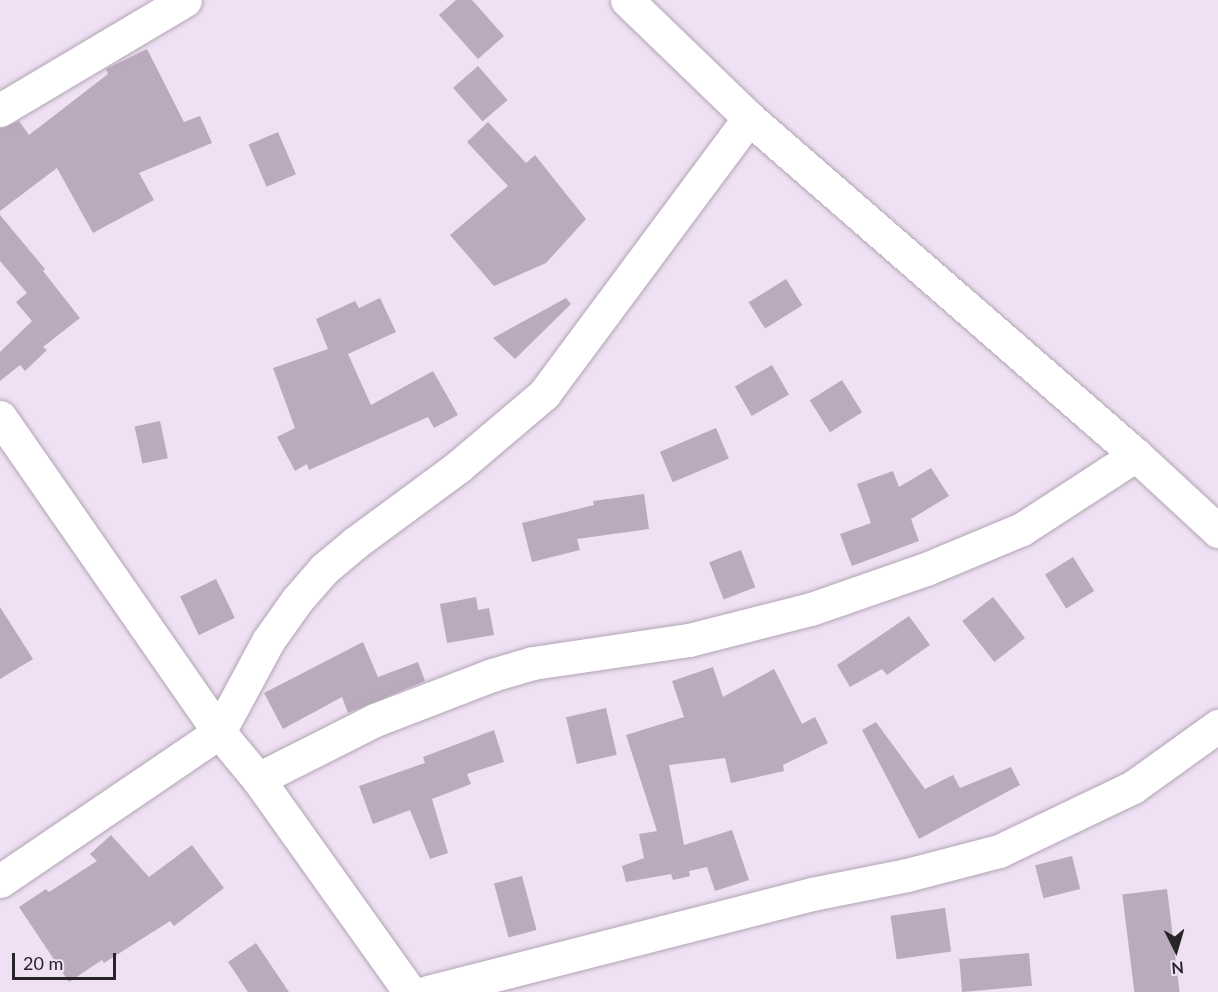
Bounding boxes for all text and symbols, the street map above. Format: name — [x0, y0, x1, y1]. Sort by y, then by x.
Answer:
north arrow — [1146, 920, 1206, 980]
scale bar — [15, 941, 118, 979]
text: 20 m — [23, 952, 63, 974]
text: N — [1171, 958, 1185, 978]

